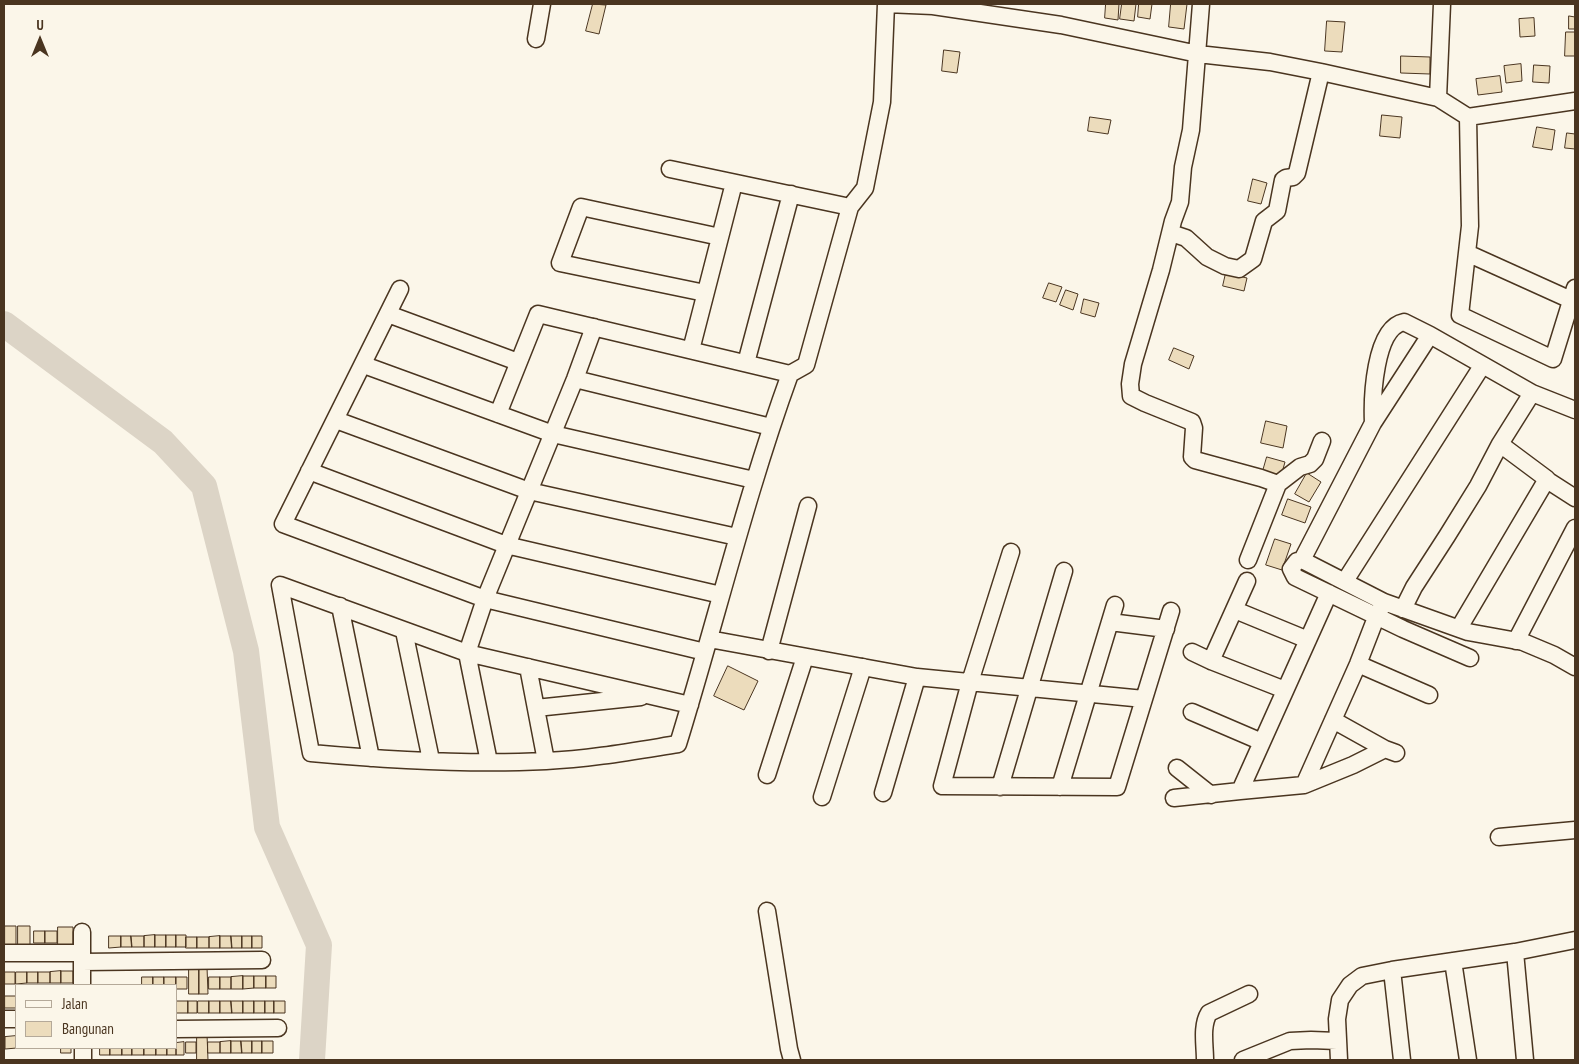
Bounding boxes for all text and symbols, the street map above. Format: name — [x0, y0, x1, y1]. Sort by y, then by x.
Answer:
north arrow — [15, 15, 65, 65]
text: U — [36, 16, 44, 34]
legend — [15, 984, 178, 1049]
text: Jalan — [62, 994, 88, 1013]
text: Bangunan — [62, 1019, 114, 1038]

